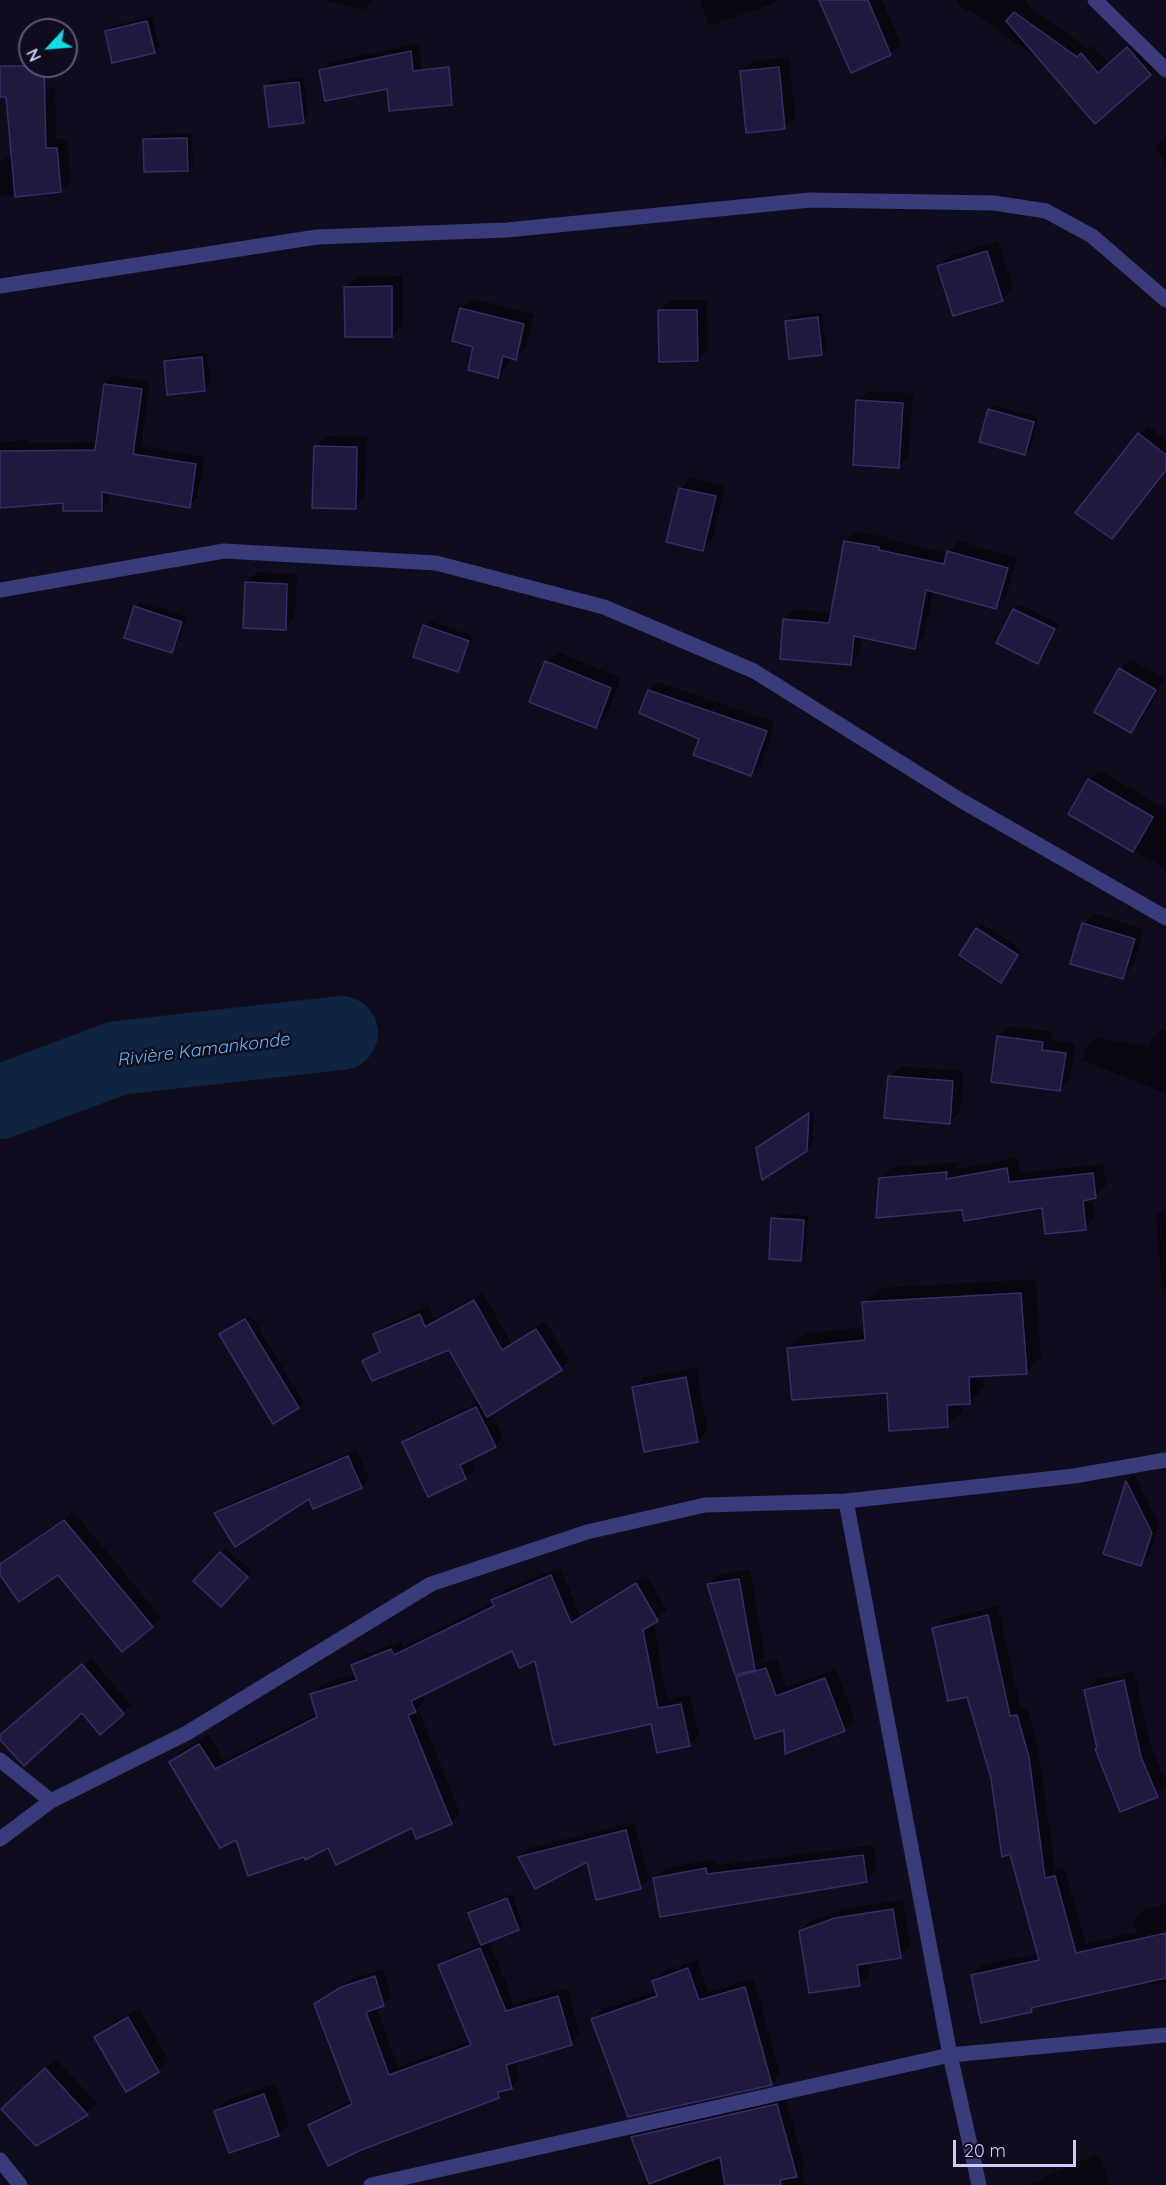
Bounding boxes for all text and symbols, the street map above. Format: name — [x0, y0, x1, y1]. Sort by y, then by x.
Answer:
north arrow — [18, 18, 78, 78]
text: N — [22, 45, 45, 65]
water label: Rivière Kamankonde — [116, 1029, 290, 1071]
scale bar — [956, 2128, 1079, 2166]
text: 20 m — [964, 2139, 1006, 2162]

